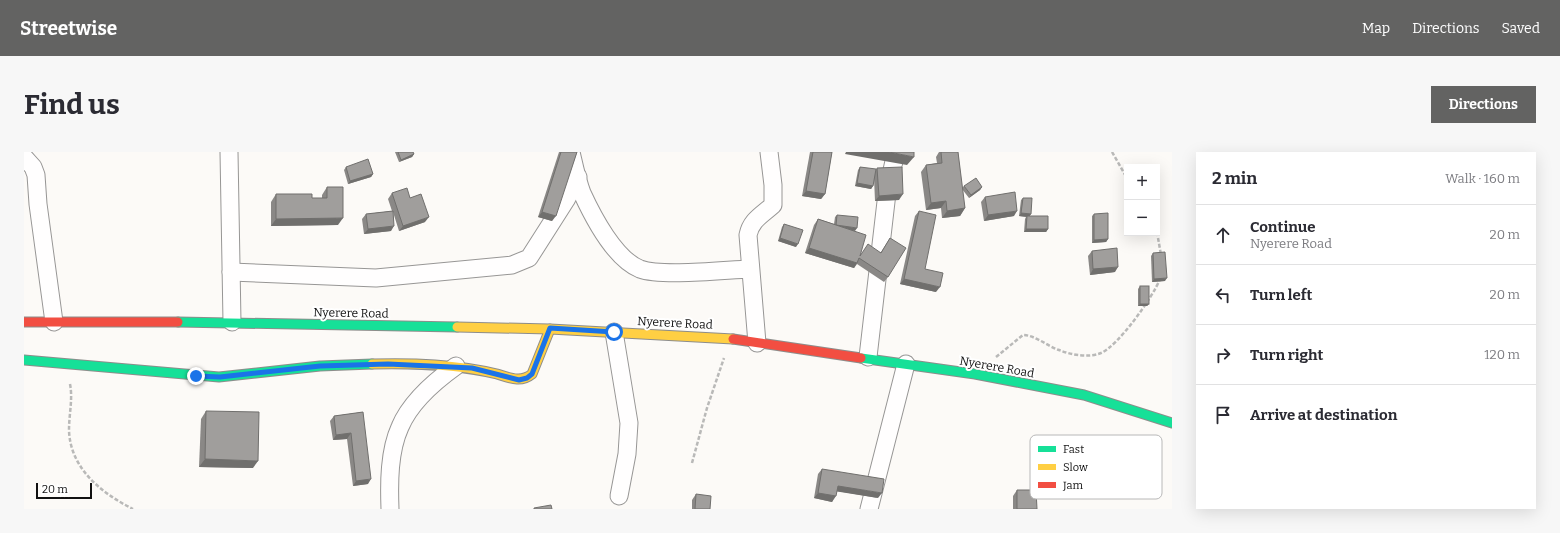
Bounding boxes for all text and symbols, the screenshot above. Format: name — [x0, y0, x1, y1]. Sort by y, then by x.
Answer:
text: Streetwise — [20, 17, 117, 40]
text: Map — [1362, 20, 1390, 37]
text: Directions — [1412, 20, 1480, 37]
text: Saved — [1502, 20, 1540, 37]
button: Directions — [1431, 86, 1536, 123]
text: Find us — [24, 88, 120, 121]
map controls — [1124, 164, 1160, 236]
button: + — [1124, 164, 1160, 200]
text: 2 min — [1212, 168, 1257, 189]
text: Walk · 160 m — [1445, 171, 1520, 186]
button: − — [1124, 200, 1160, 236]
text: Continue — [1250, 218, 1316, 236]
icon: ahead — [1212, 224, 1234, 246]
text: 20 m — [1490, 227, 1520, 242]
text: Nyerere Road — [1250, 236, 1332, 251]
icon: left — [1212, 284, 1234, 306]
text: Turn left — [1250, 286, 1312, 304]
text: 20 m — [1490, 287, 1520, 302]
street label: Nyerere Road — [313, 305, 389, 321]
street label: Nyerere Road — [637, 314, 713, 332]
route start — [605, 323, 623, 341]
icon: right — [1212, 344, 1234, 366]
text: Turn right — [1250, 346, 1323, 364]
text: 120 m — [1484, 347, 1520, 362]
street label: Nyerere Road — [959, 354, 1035, 380]
route end — [187, 367, 205, 385]
icon: arrive — [1212, 404, 1234, 426]
text: Arrive at destination — [1250, 406, 1397, 424]
legend — [1030, 435, 1162, 499]
text: Fast — [1063, 443, 1084, 456]
text: Slow — [1063, 461, 1088, 474]
text: Jam — [1062, 479, 1083, 492]
scale bar — [36, 481, 92, 500]
text: 20 m — [42, 483, 68, 496]

